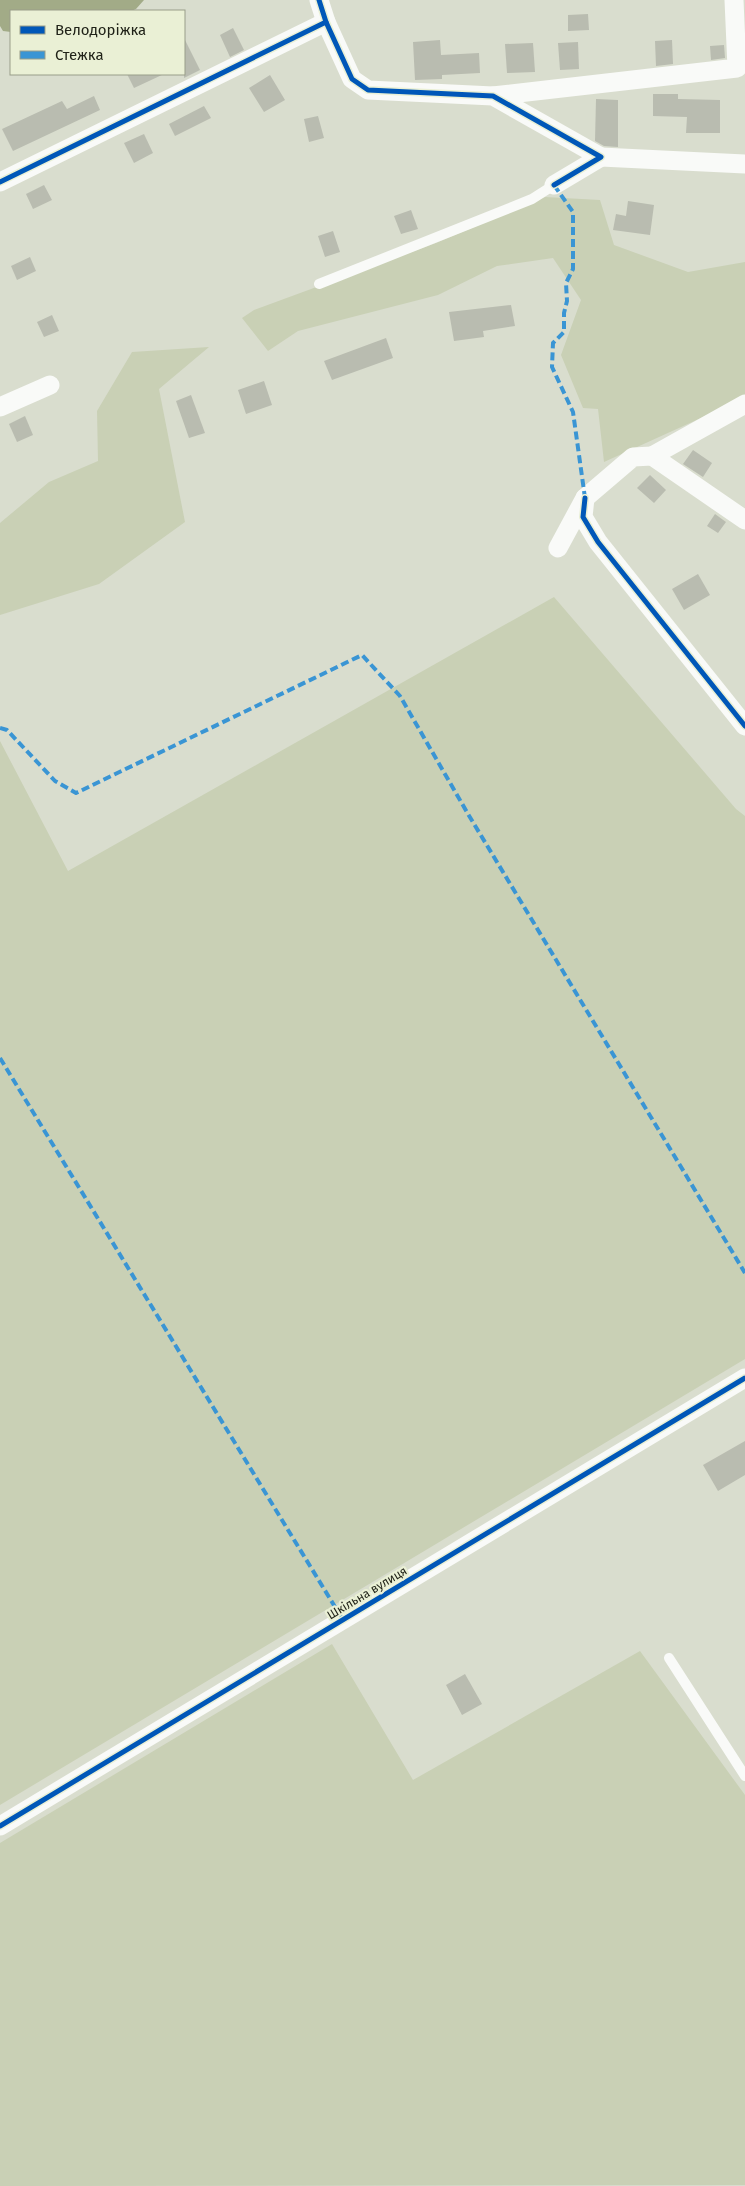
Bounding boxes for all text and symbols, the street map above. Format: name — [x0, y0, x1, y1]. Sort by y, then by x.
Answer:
legend — [10, 10, 185, 75]
text: Велодоріжка — [55, 21, 146, 39]
text: Стежка — [55, 46, 104, 64]
street label: Шкільна вулиця — [324, 1564, 410, 1622]

